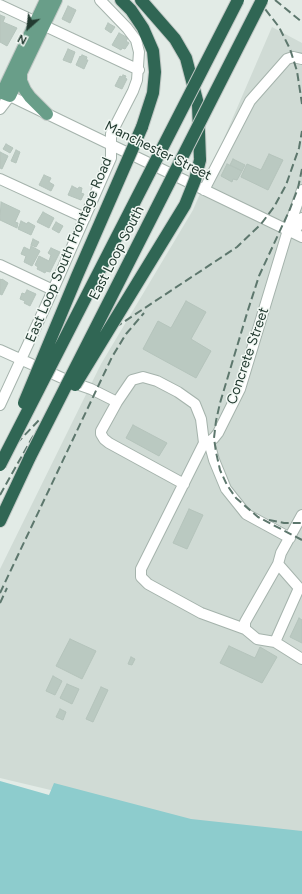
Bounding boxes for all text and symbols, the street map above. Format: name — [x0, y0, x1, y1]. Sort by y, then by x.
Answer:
north arrow — [8, 8, 48, 48]
text: N — [16, 31, 29, 47]
street label: Manchester Street — [102, 118, 214, 184]
street label: East Loop South Frontage Road — [22, 155, 116, 345]
street label: East Loop South — [86, 203, 148, 303]
street label: Concrete Street — [224, 305, 272, 407]

